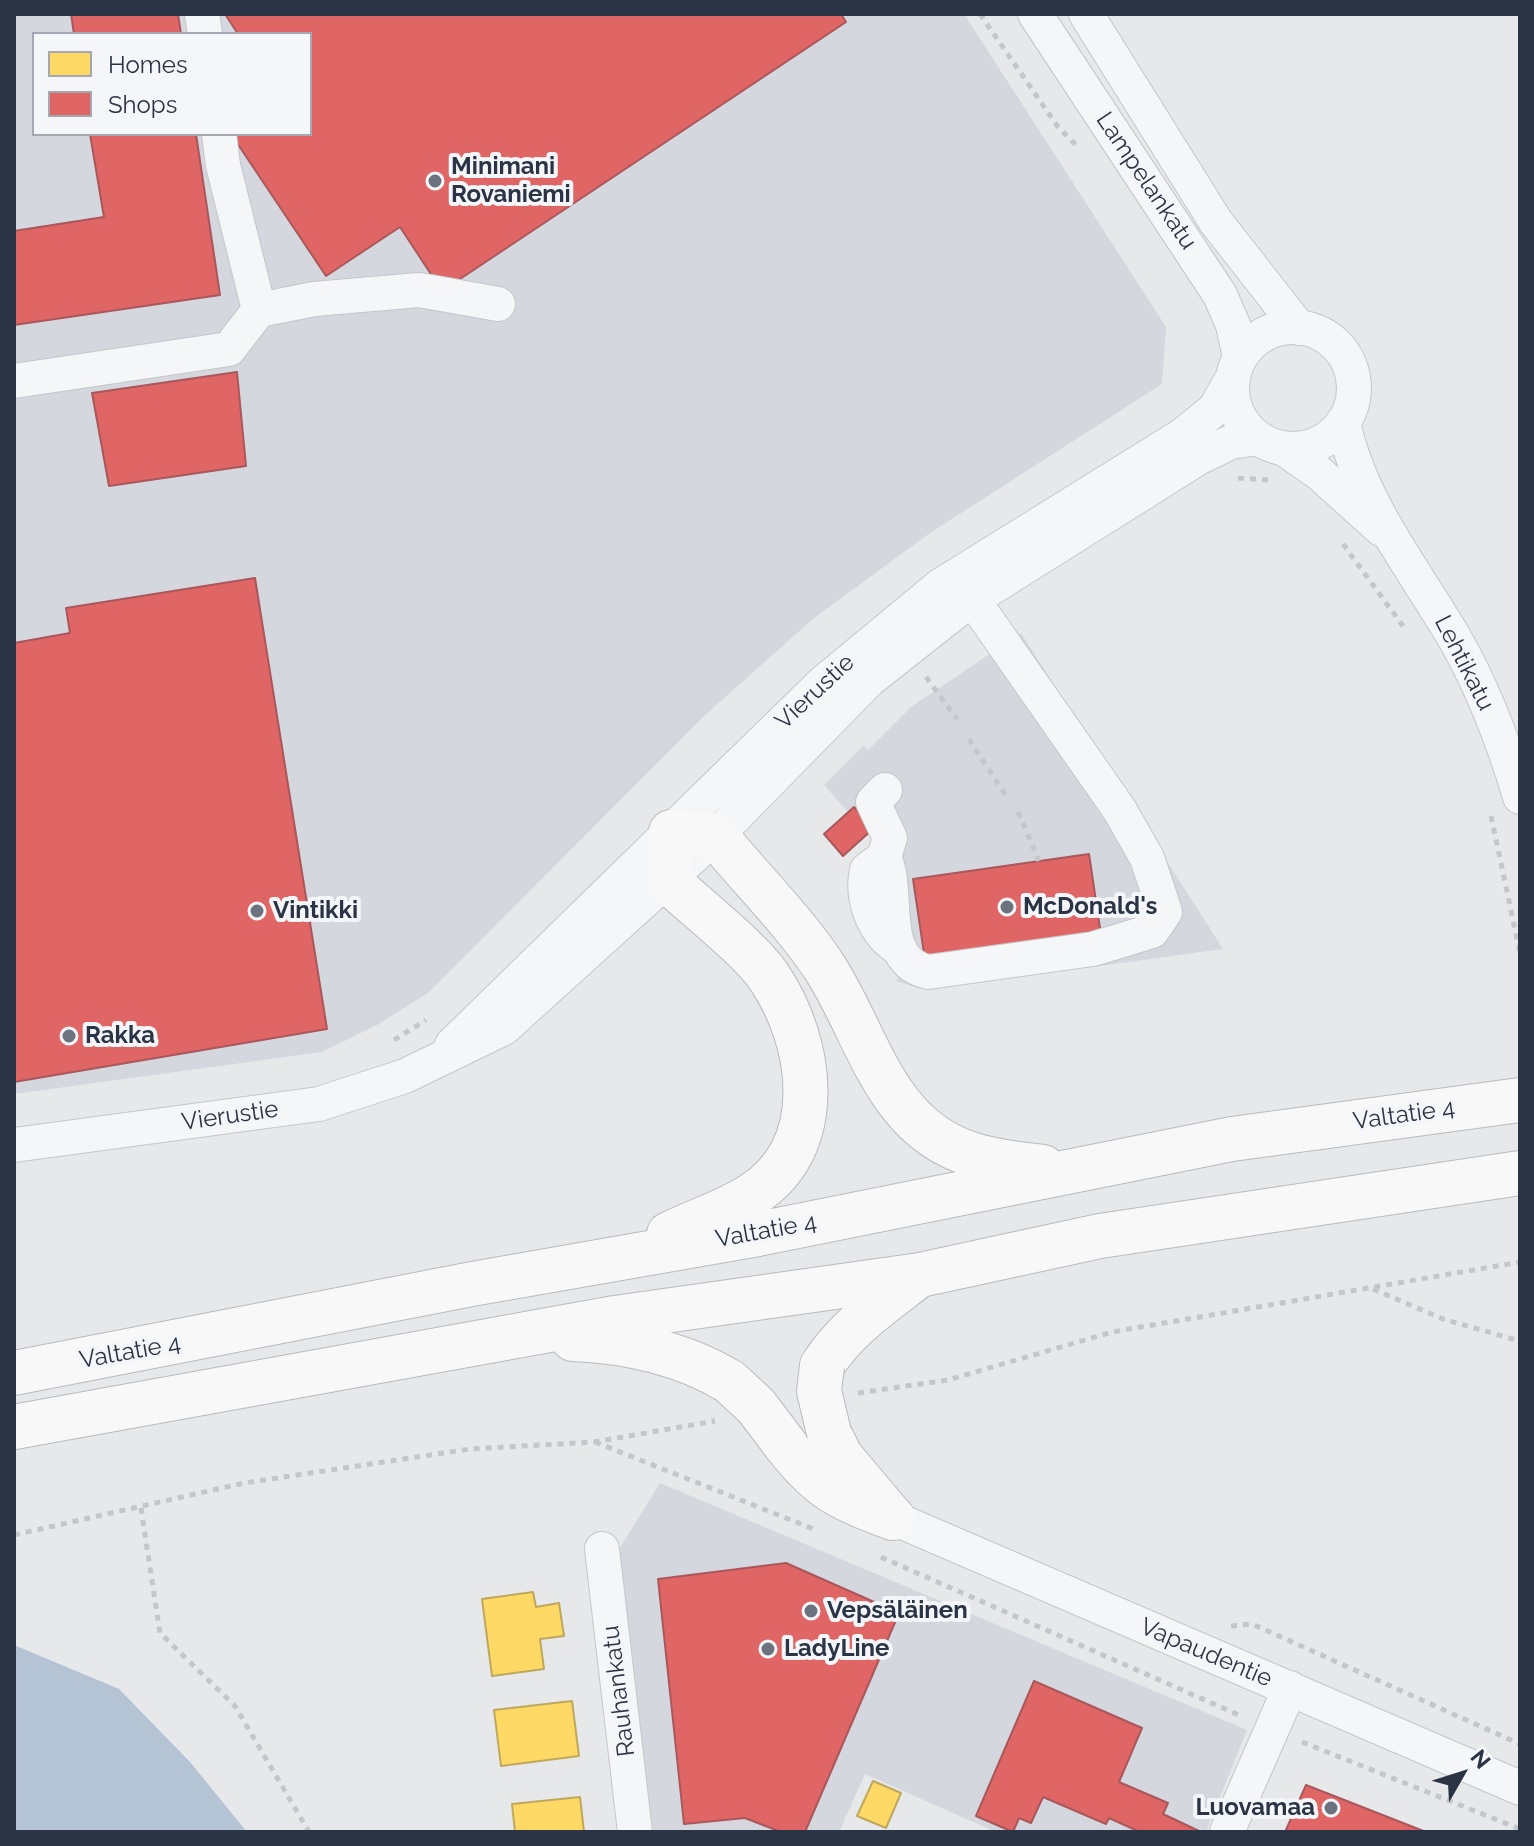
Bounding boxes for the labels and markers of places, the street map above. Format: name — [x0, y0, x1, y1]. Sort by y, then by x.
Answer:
place label: Minimani Rovaniemi — [451, 153, 571, 209]
marker: Minimani Rovaniemi — [426, 172, 444, 190]
place label: McDonald's — [1023, 893, 1157, 921]
place label: Vintikki — [273, 897, 358, 925]
marker: McDonald's — [998, 898, 1016, 916]
marker: Vintikki — [248, 902, 266, 920]
place label: Rakka — [85, 1022, 155, 1050]
marker: Rakka — [60, 1027, 78, 1045]
place label: Vepsäläinen — [827, 1597, 968, 1625]
marker: Vepsäläinen — [802, 1602, 820, 1620]
place label: LadyLine — [784, 1635, 889, 1663]
marker: LadyLine — [759, 1640, 777, 1658]
place label: Luovamaa — [1196, 1794, 1315, 1822]
marker: Luovamaa — [1322, 1799, 1340, 1817]

